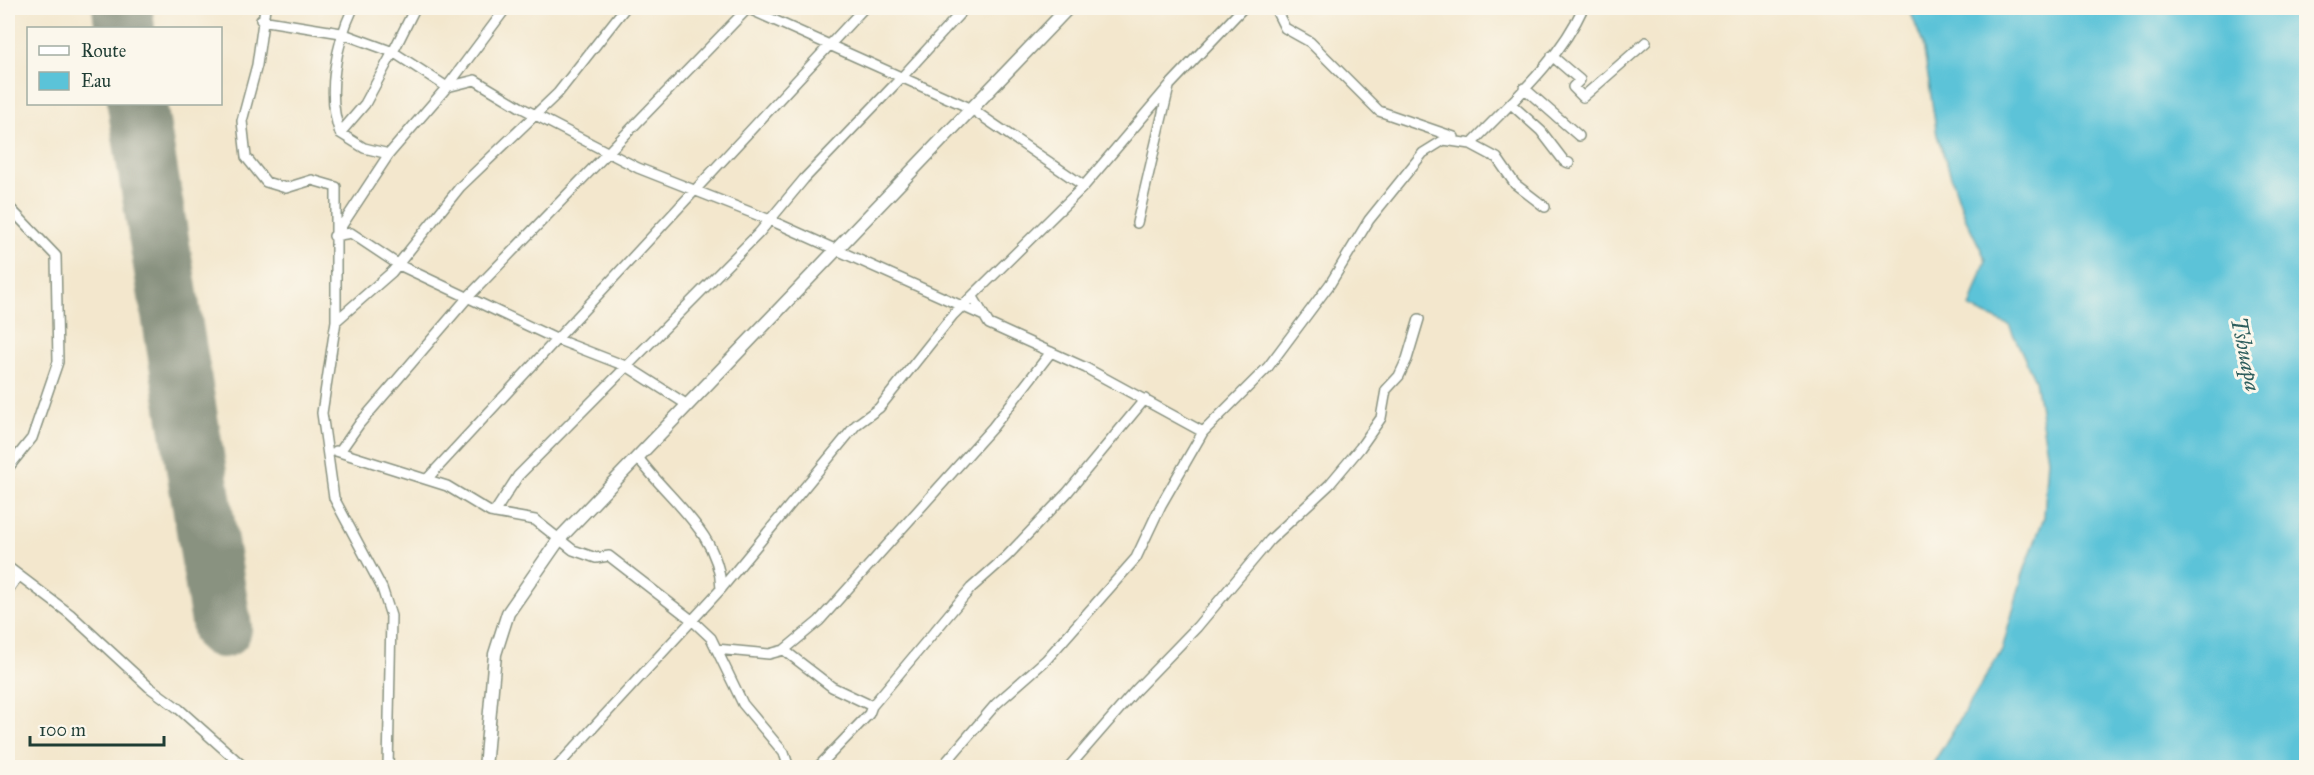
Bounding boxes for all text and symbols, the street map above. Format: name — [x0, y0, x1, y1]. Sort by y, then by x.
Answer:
legend — [27, 27, 222, 105]
text: Route — [81, 40, 126, 62]
text: Eau — [81, 70, 111, 92]
water label: Tshuapa — [2225, 314, 2267, 394]
scale bar — [30, 709, 164, 747]
text: 100 m — [39, 719, 86, 741]

